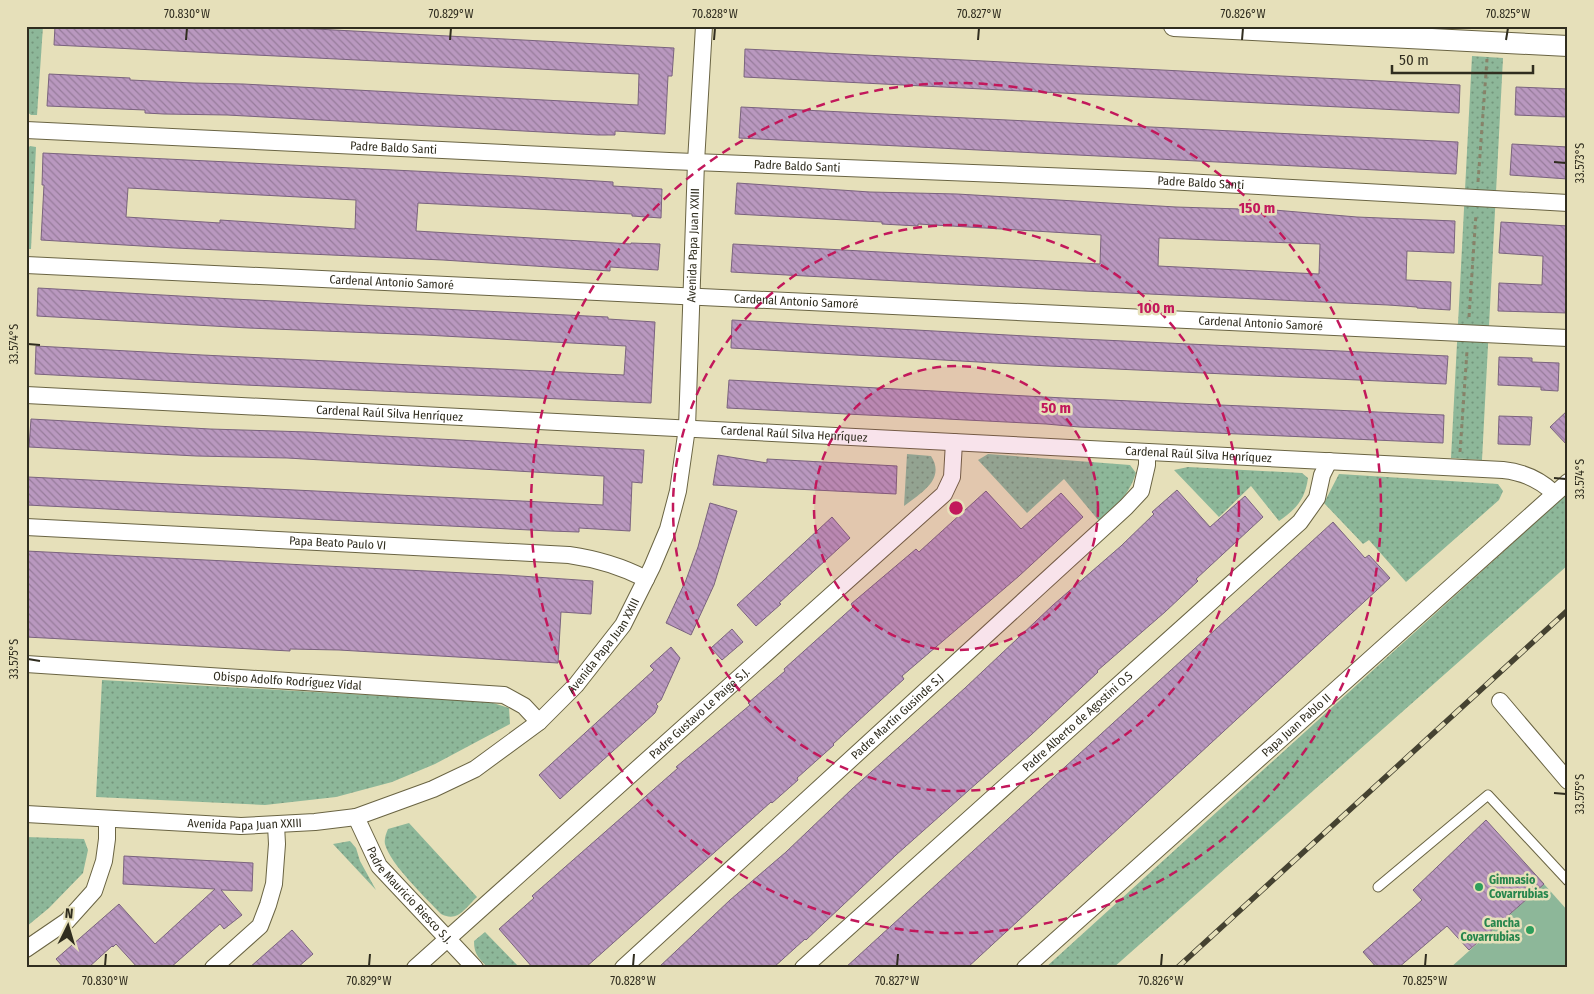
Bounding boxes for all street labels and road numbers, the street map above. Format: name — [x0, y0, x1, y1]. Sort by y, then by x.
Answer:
street label: Padre Baldo Santi — [350, 139, 437, 157]
street label: Padre Baldo Santi — [754, 157, 841, 175]
street label: Padre Baldo Santi — [1157, 174, 1245, 192]
street label: Avenida Papa Juan XXIII — [684, 188, 702, 303]
street label: Cardenal Antonio Samoré — [329, 272, 454, 292]
street label: Cardenal Antonio Samoré — [734, 292, 859, 311]
street label: Cardenal Antonio Samoré — [1198, 314, 1323, 333]
street label: Cardenal Raúl Silva Henríquez — [316, 403, 463, 424]
street label: Cardenal Raúl Silva Henríquez — [720, 423, 868, 445]
street label: Cardenal Raúl Silva Henríquez — [1125, 444, 1272, 465]
street label: Papa Beato Paulo VI — [289, 534, 386, 553]
street label: Avenida Papa Juan XXIII — [565, 596, 642, 696]
street label: Padre Gustavo Le Paige S.J. — [646, 664, 753, 762]
street label: Obispo Adolfo Rodríguez Vidal — [213, 669, 362, 693]
street label: Padre Alberto de Agostini O.S — [1020, 669, 1136, 774]
street label: Padre Martín Gusinde S.J — [848, 671, 946, 762]
street label: Papa Juan Pablo II — [1259, 691, 1334, 760]
street label: Avenida Papa Juan XXIII — [187, 816, 302, 833]
street label: Padre Mauricio Riesco S.J. — [364, 844, 456, 947]

